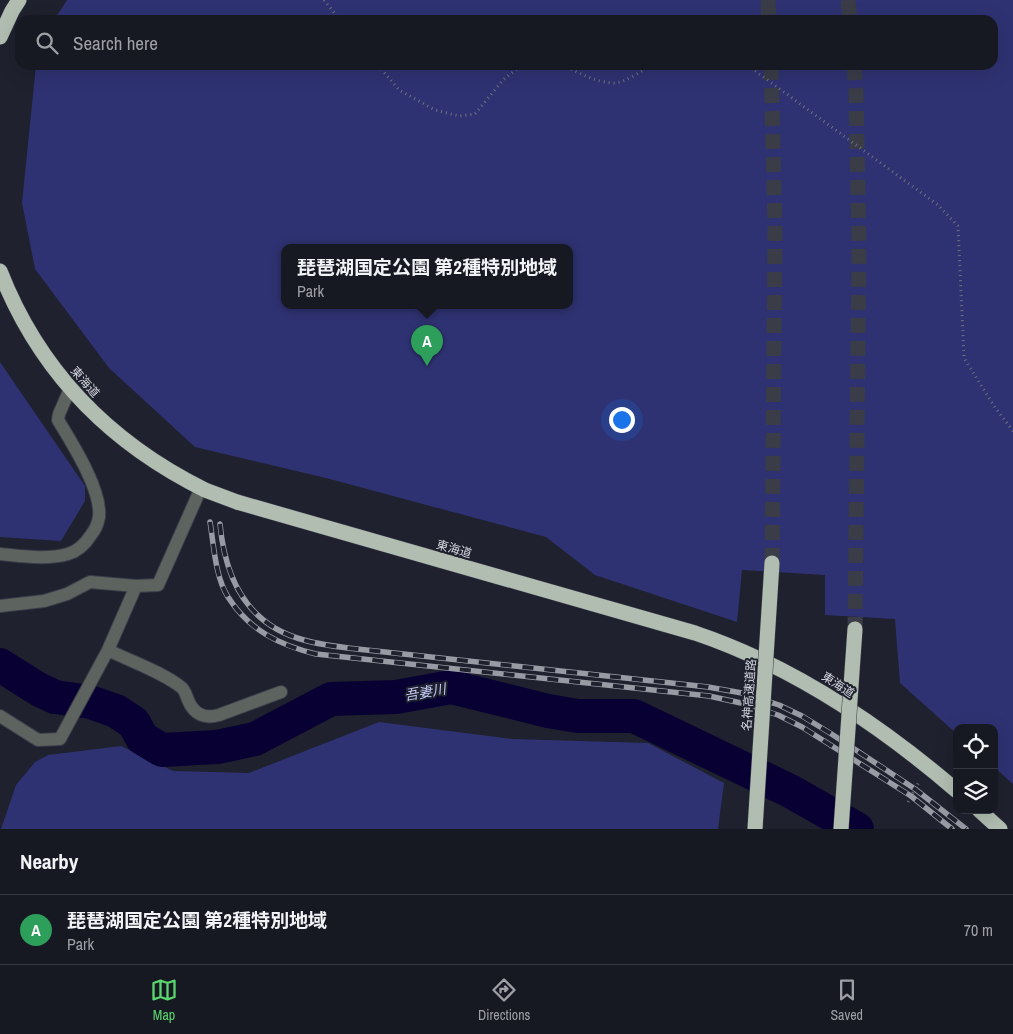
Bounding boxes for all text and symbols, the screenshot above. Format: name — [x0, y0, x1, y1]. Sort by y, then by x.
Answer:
search box — [15, 15, 998, 70]
icon: search — [33, 29, 61, 57]
text: Search here — [73, 30, 158, 56]
popup — [281, 244, 573, 309]
text: 琵琶湖国定公園 第2種特別地域 — [297, 254, 557, 280]
text: Park — [297, 280, 324, 302]
pin: A — [411, 325, 443, 366]
street label: 東海道 — [67, 363, 103, 401]
your location — [609, 407, 635, 433]
street label: 東海道 — [434, 536, 474, 562]
street label: 名神高速道路 — [739, 659, 759, 731]
street label: 東海道 — [819, 668, 857, 702]
water label: 吾妻川 — [403, 679, 449, 705]
map controls — [953, 724, 998, 814]
button: locate — [953, 724, 998, 769]
button: layers — [953, 769, 998, 814]
text: Nearby — [20, 847, 78, 876]
text: 琵琶湖国定公園 第2種特別地域 — [67, 907, 327, 933]
text: A — [31, 919, 41, 941]
text: 70 m — [964, 919, 993, 941]
text: Park — [67, 933, 94, 955]
tab: Map — [150, 976, 178, 1024]
tab: Directions — [478, 976, 530, 1024]
tab: Saved — [830, 976, 863, 1024]

